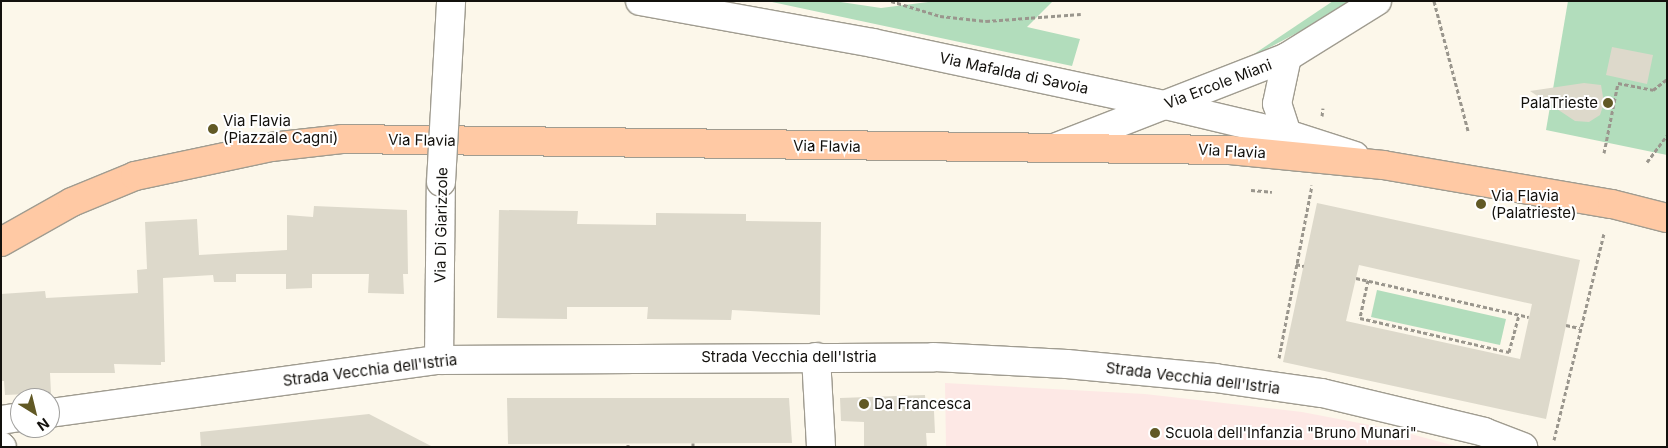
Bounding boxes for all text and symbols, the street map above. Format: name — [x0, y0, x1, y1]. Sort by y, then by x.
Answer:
street label: Via Mafalda di Savoia — [938, 48, 1090, 98]
street label: Via Ercole Miani — [1162, 55, 1274, 113]
place label: PalaTrieste — [1520, 94, 1598, 112]
marker: PalaTrieste — [1602, 97, 1614, 109]
place label: Via Flavia (Piazzale Cagni) — [223, 111, 338, 146]
marker: Via Flavia (Piazzale Cagni) — [207, 123, 219, 135]
street label: Via Flavia — [388, 130, 456, 150]
street label: Via Flavia — [793, 136, 861, 156]
street label: Via Flavia — [1198, 140, 1266, 162]
street label: Via Di Giarizzole — [431, 167, 451, 283]
place label: Via Flavia (Palatrieste) — [1491, 186, 1576, 221]
marker: Via Flavia (Palatrieste) — [1475, 198, 1487, 210]
street label: Strada Vecchia dell'Istria — [701, 348, 877, 366]
street label: Strada Vecchia dell'Istria — [282, 350, 458, 390]
street label: Strada Vecchia dell'Istria — [1105, 358, 1281, 398]
north arrow — [10, 388, 60, 438]
place label: Da Francesca — [874, 395, 971, 413]
marker: Da Francesca — [858, 398, 870, 410]
text: N — [34, 415, 53, 435]
place label: Scuola dell'Infanzia "Bruno Munari" — [1165, 424, 1417, 442]
marker: Scuola dell'Infanzia "Bruno Munari" — [1149, 427, 1161, 439]

